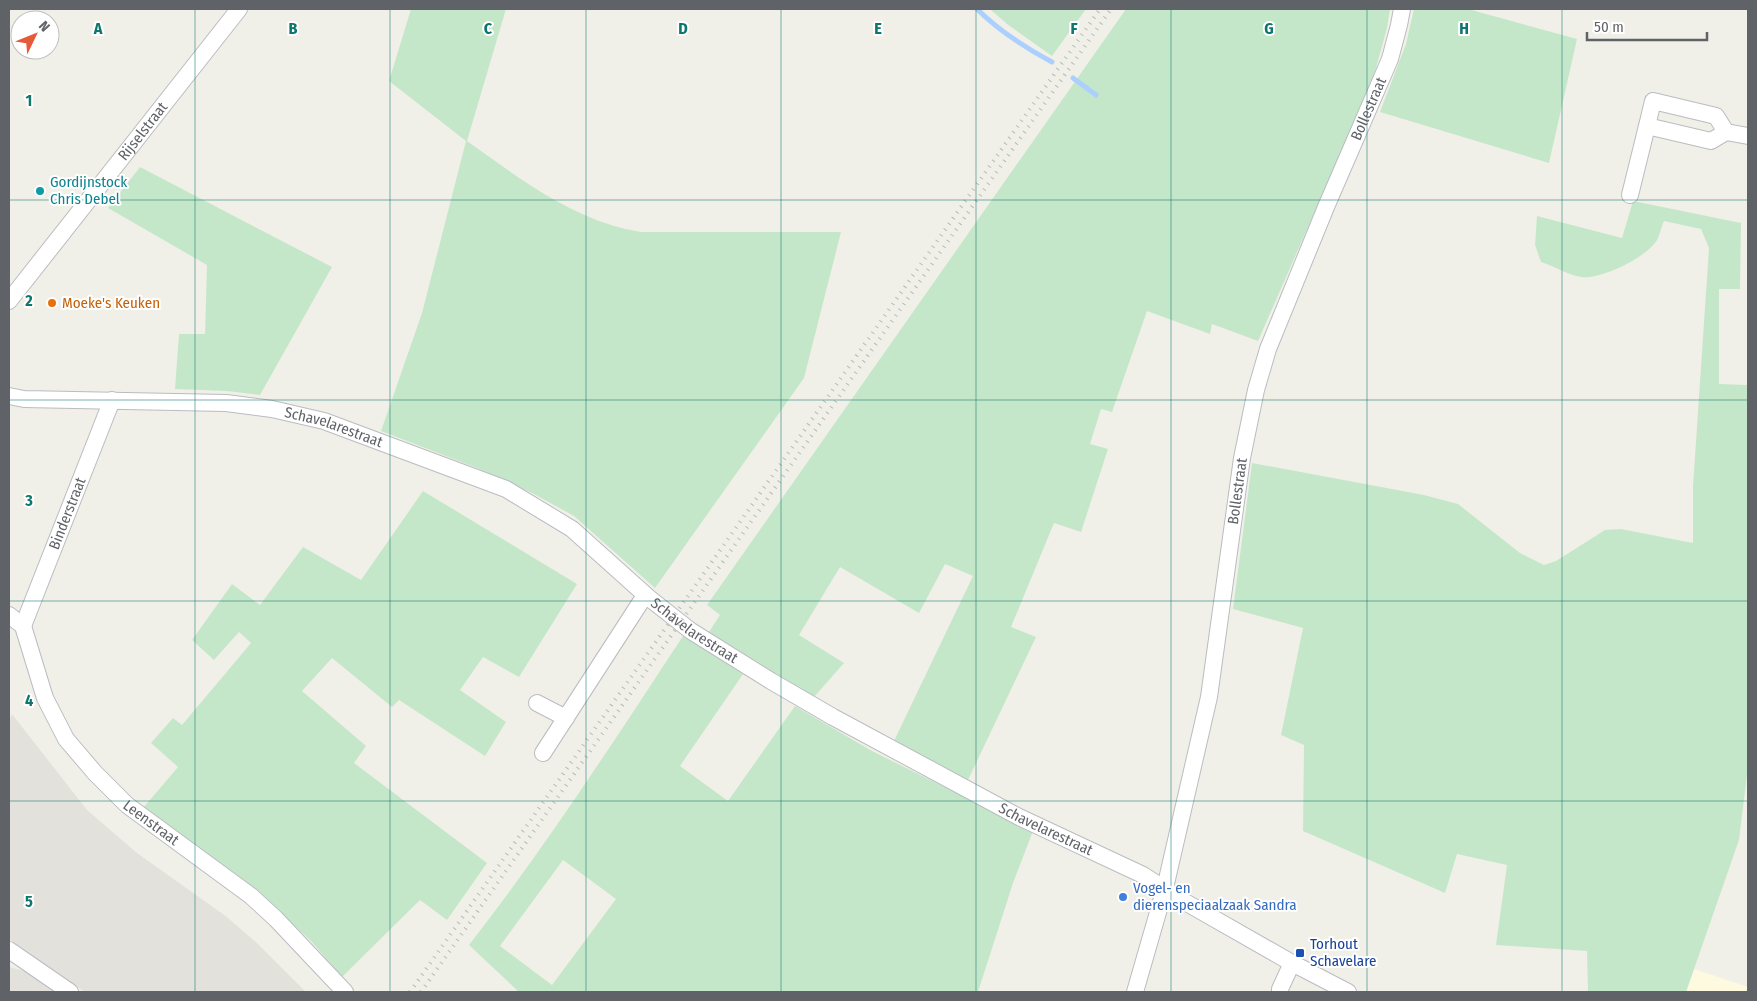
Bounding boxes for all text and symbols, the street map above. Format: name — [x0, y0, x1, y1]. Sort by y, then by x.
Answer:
north arrow — [10, 10, 60, 60]
scale bar — [1587, 10, 1707, 42]
text: N — [35, 18, 53, 35]
text: 50 m — [1594, 18, 1624, 36]
text: A — [93, 19, 103, 38]
text: B — [289, 19, 298, 38]
text: C — [484, 19, 493, 38]
text: D — [678, 19, 688, 38]
text: E — [874, 19, 882, 38]
text: F — [1070, 19, 1078, 38]
text: G — [1264, 19, 1274, 38]
text: H — [1459, 19, 1469, 38]
street label: Bollestraat — [1347, 74, 1390, 143]
text: 1 — [26, 91, 32, 110]
street label: Rijselstraat — [114, 98, 171, 164]
place label: Gordijnstock Chris Debel — [50, 173, 127, 208]
marker: Gordijnstock Chris Debel — [34, 185, 46, 197]
text: 2 — [24, 291, 33, 310]
place label: Moeke's Keuken — [62, 294, 160, 312]
marker: Moeke's Keuken — [46, 297, 58, 309]
street label: Schavelarestraat — [283, 403, 385, 451]
street label: Bollestraat — [1224, 457, 1251, 526]
street label: Binderstraat — [45, 475, 90, 552]
text: 3 — [24, 491, 33, 510]
street label: Schavelarestraat — [647, 594, 741, 667]
text: 4 — [25, 691, 33, 710]
street label: Leenstraat — [120, 796, 183, 849]
street label: Schavelarestraat — [996, 799, 1096, 859]
place label: Vogel- en dierenspeciaalzaak Sandra — [1133, 879, 1297, 914]
marker: Vogel- en dierenspeciaalzaak Sandra — [1117, 891, 1129, 903]
text: 5 — [25, 892, 33, 911]
place label: Torhout Schavelare — [1310, 935, 1376, 970]
marker: Torhout Schavelare — [1294, 947, 1306, 959]

